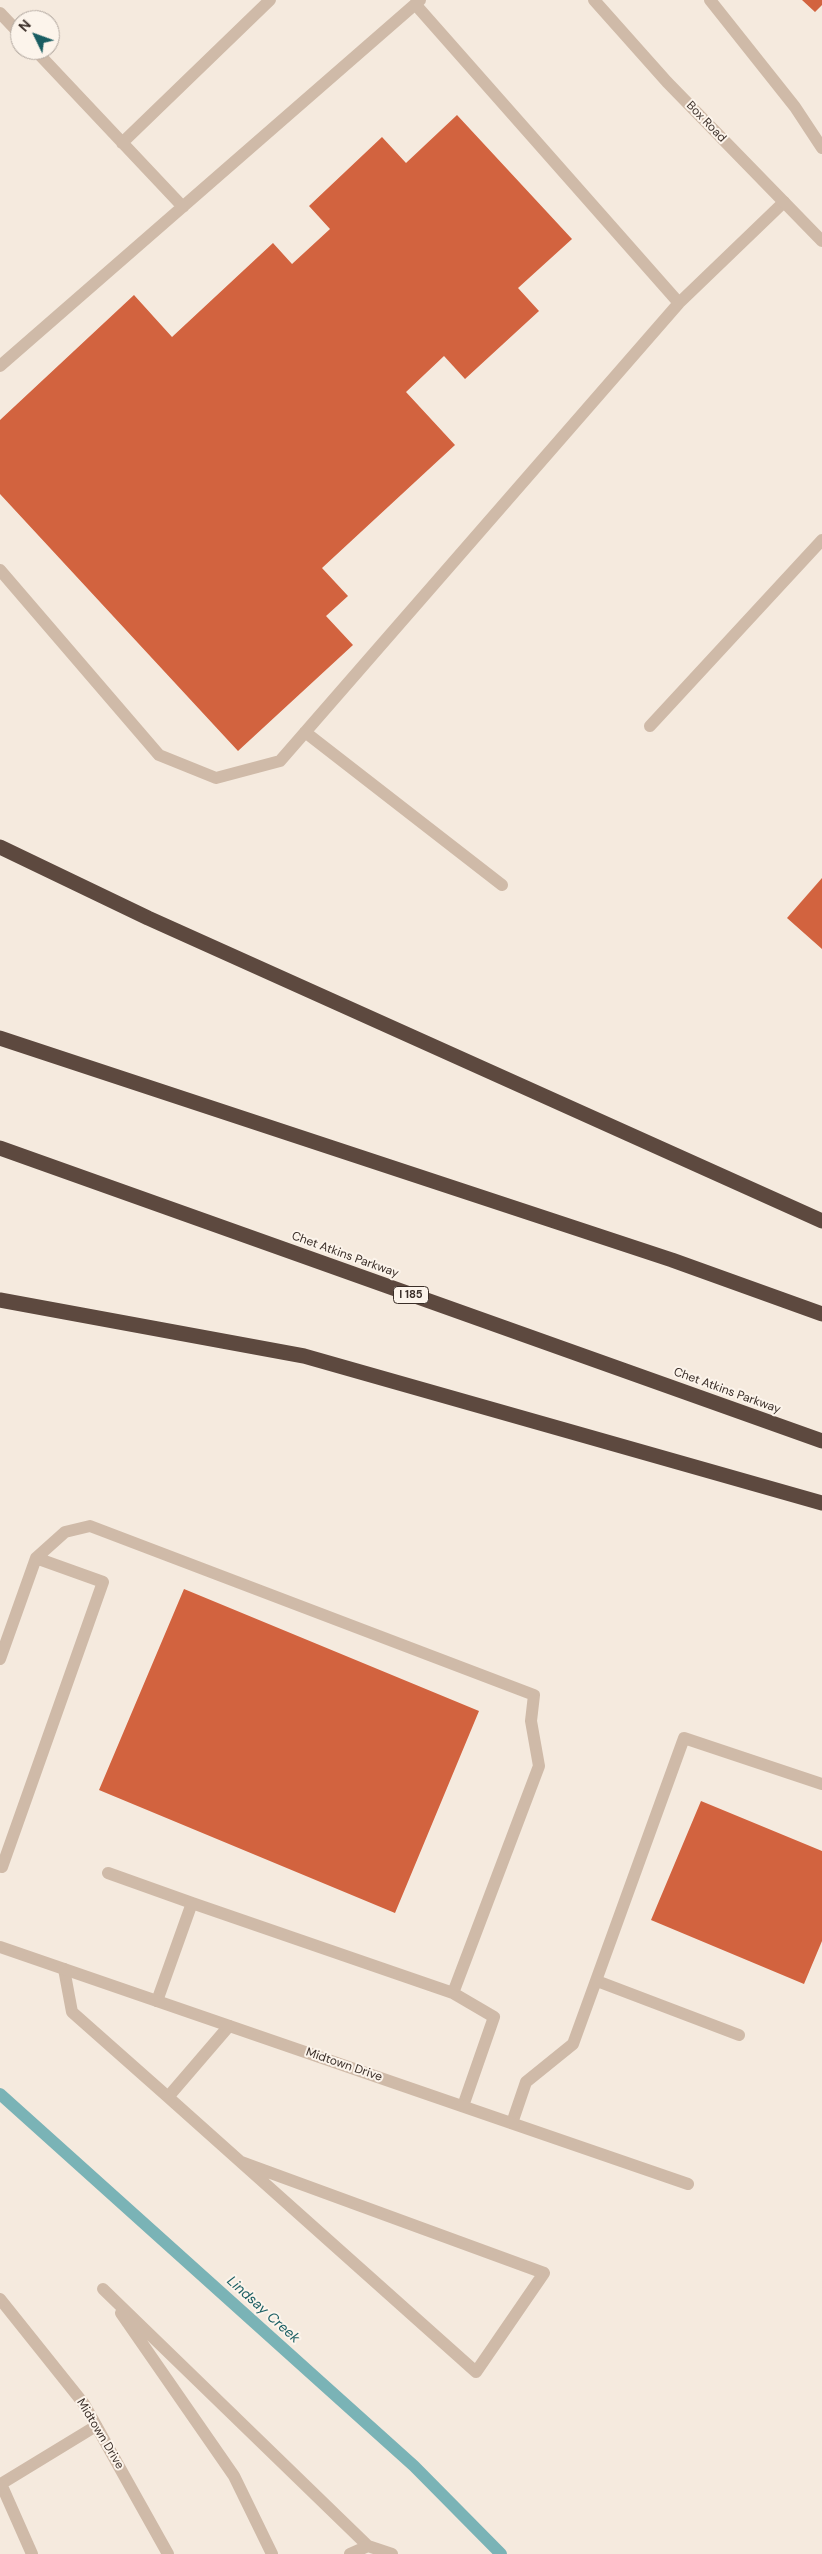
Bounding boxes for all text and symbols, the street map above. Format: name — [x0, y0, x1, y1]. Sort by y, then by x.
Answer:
north arrow — [10, 10, 60, 60]
text: N — [14, 16, 35, 35]
street label: Box Road — [683, 99, 729, 145]
street label: Chet Atkins Parkway — [290, 1229, 400, 1281]
road number: I 185 — [394, 1286, 428, 1304]
street label: Chet Atkins Parkway — [672, 1365, 782, 1417]
street label: Midtown Drive — [304, 2045, 384, 2085]
water label: Lindsay Creek — [223, 2273, 303, 2347]
street label: Midtown Drive — [73, 2396, 127, 2472]

